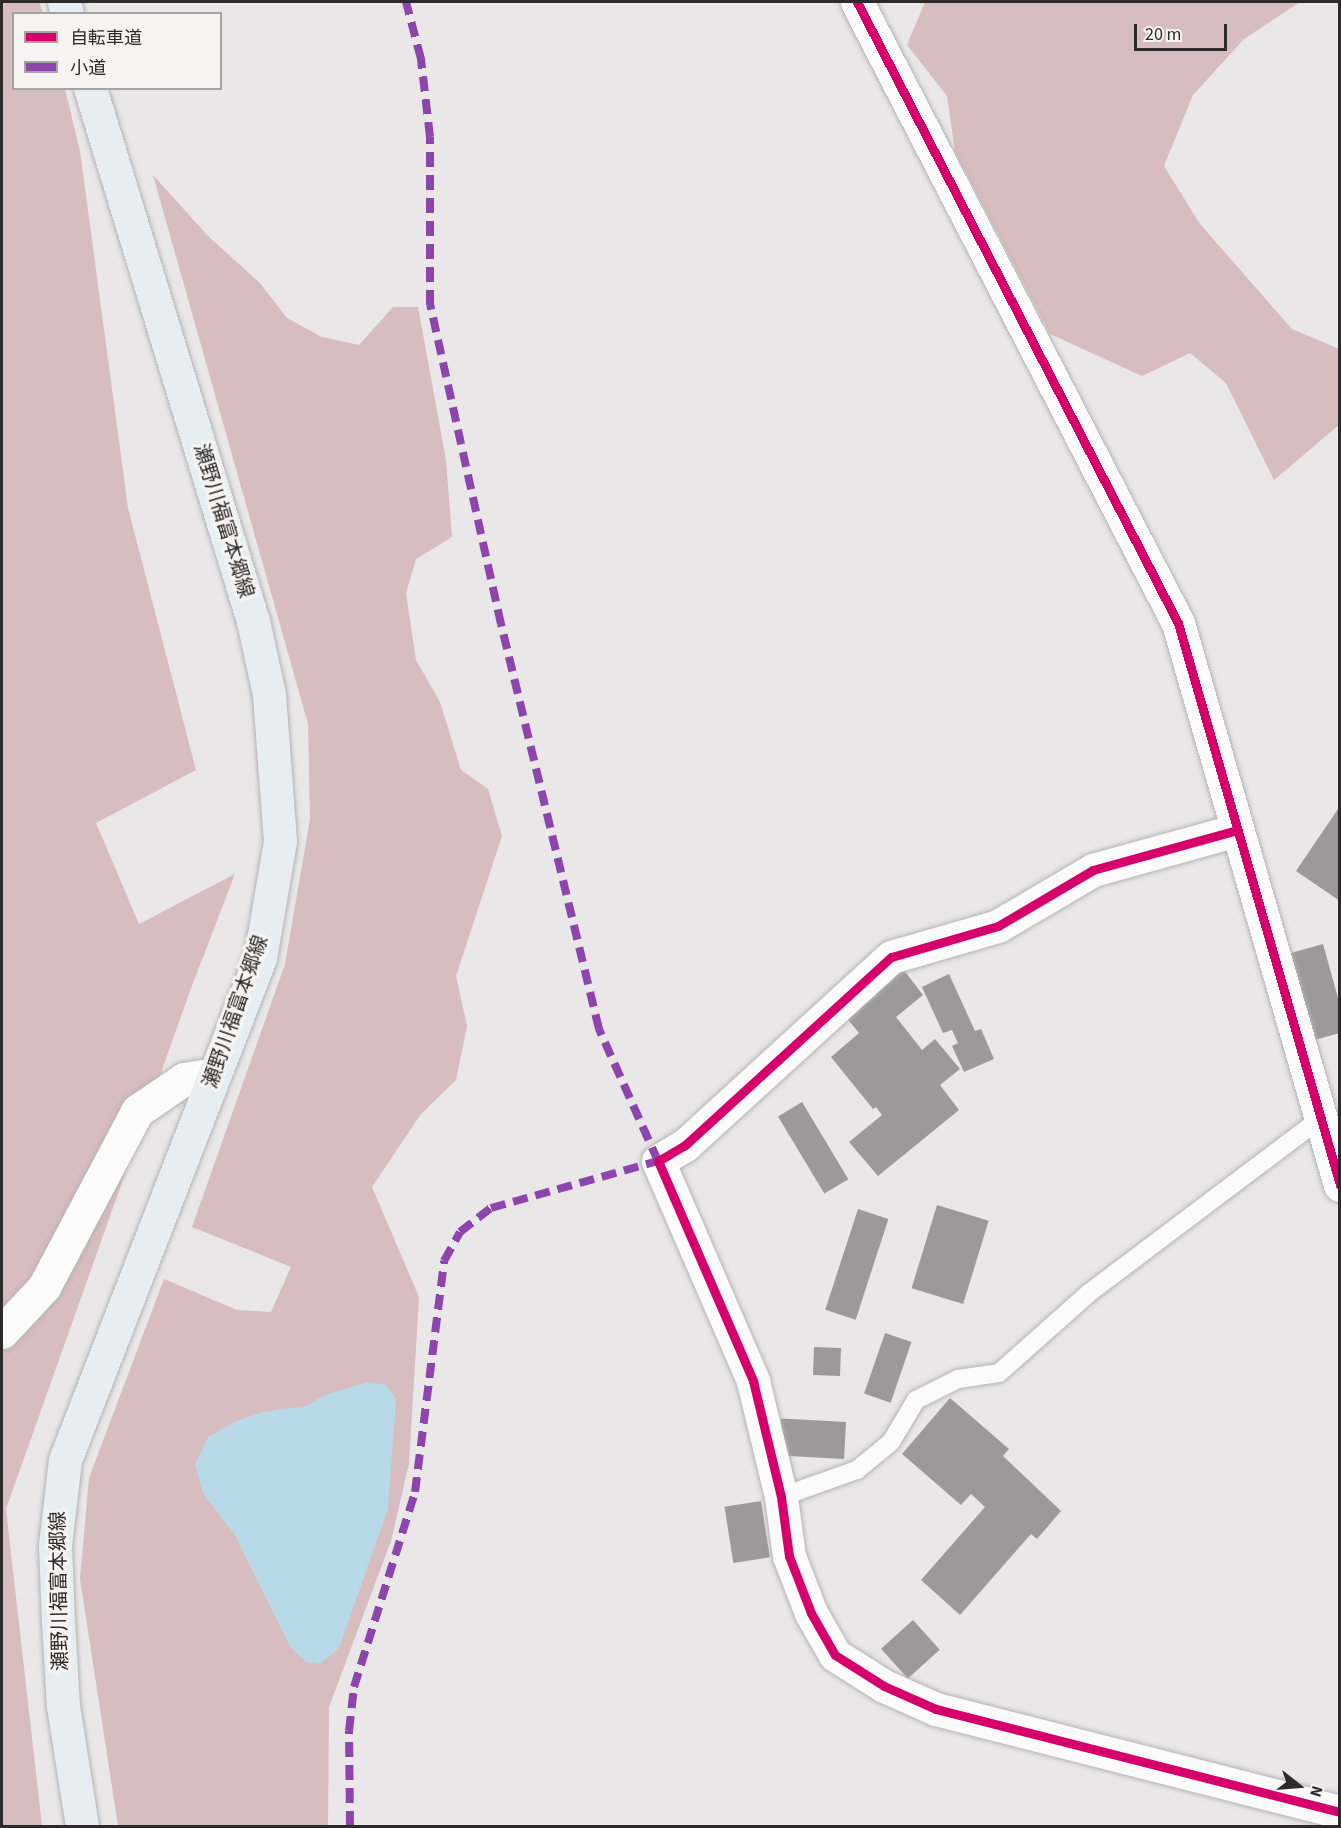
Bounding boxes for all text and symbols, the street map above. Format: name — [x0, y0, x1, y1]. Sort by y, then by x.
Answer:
legend — [12, 12, 222, 90]
scale bar — [1137, 12, 1230, 50]
text: 20 m — [1145, 22, 1181, 47]
text: 自転車道 — [70, 26, 142, 51]
text: 小道 — [70, 56, 106, 81]
street label: 瀬野川福富本郷線 — [188, 441, 258, 601]
street label: 瀬野川福富本郷線 — [199, 932, 273, 1092]
street label: 瀬野川福富本郷線 — [47, 1511, 73, 1671]
north arrow — [1269, 1756, 1329, 1816]
text: N — [1304, 1783, 1328, 1800]

